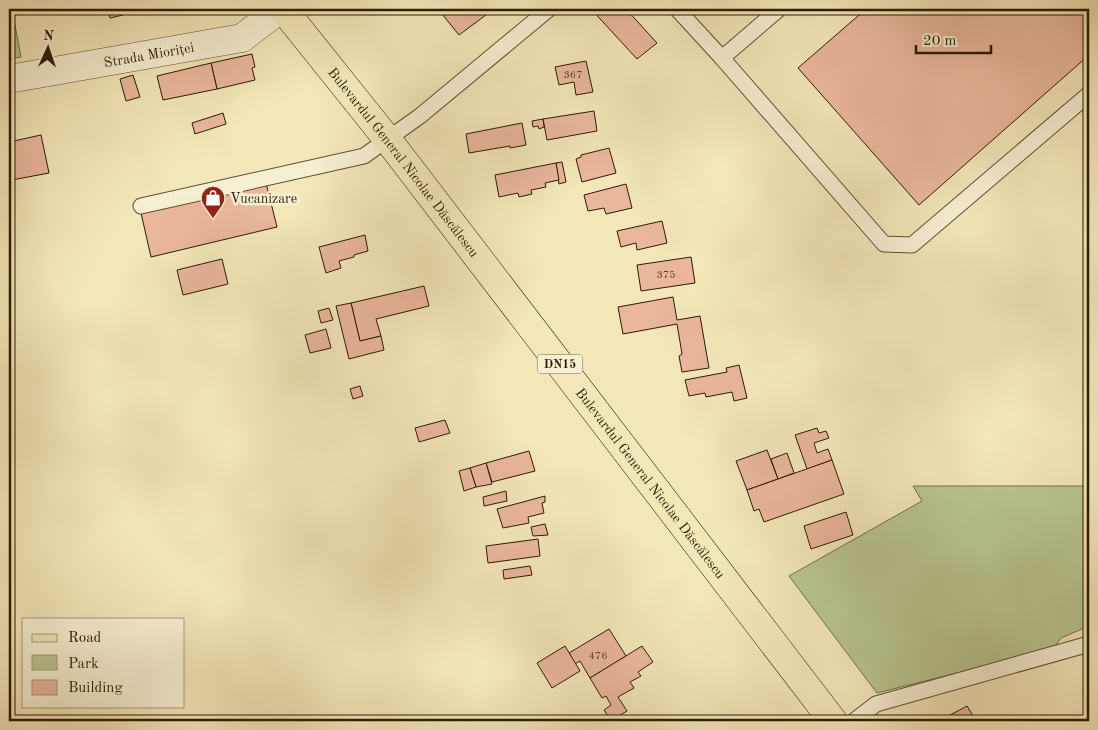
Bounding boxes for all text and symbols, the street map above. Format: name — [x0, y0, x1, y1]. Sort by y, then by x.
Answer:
north arrow — [22, 22, 72, 72]
scale bar — [916, 22, 990, 54]
text: N — [43, 29, 55, 43]
text: 20 m — [923, 34, 957, 49]
street label: Strada Mioriței — [103, 41, 196, 70]
street label: Bulevardul General Nicolae Dăscălescu — [325, 65, 481, 260]
house number: 367 — [563, 70, 583, 81]
shop icon: Vucanizare — [200, 185, 226, 219]
place label: Vucanizare — [230, 192, 297, 206]
house number: 375 — [656, 270, 676, 281]
road number: DN15 — [538, 354, 582, 374]
street label: Bulevardul General Nicolae Dăscălescu — [573, 386, 728, 582]
legend — [22, 618, 185, 708]
text: Road — [68, 631, 102, 646]
house number: 476 — [588, 651, 608, 662]
text: Park — [68, 657, 99, 672]
text: Building — [68, 681, 123, 696]

